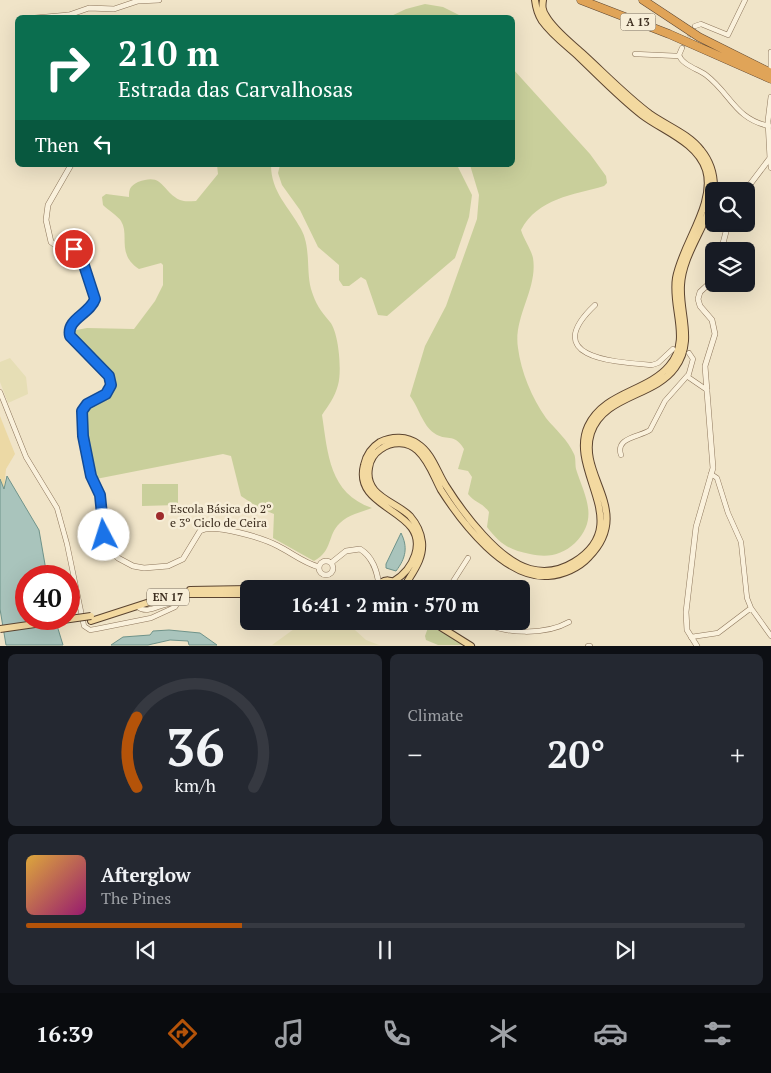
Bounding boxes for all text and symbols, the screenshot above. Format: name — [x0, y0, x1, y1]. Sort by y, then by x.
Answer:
road number: A 13 — [620, 14, 656, 31]
text: 210 m — [118, 30, 219, 76]
icon: right — [35, 35, 100, 100]
text: Estrada das Carvalhosas — [118, 74, 353, 103]
icon: left — [89, 130, 117, 158]
text: Then — [35, 132, 79, 157]
map controls — [705, 182, 755, 292]
button: search — [705, 182, 755, 232]
pin — [53, 228, 95, 270]
icon: arrive — [60, 235, 88, 263]
button: layers — [705, 242, 755, 292]
place label: Escola Básica do 2º e 3º Ciclo de Ceira — [170, 501, 271, 530]
position arrow — [77, 508, 129, 560]
marker: Escola Básica do 2º e 3º Ciclo de Ceira — [154, 510, 166, 522]
speed limit sign: 40 — [15, 565, 80, 630]
road number: EN 17 — [147, 588, 189, 606]
text: 16:41 · 2 min · 570 m — [291, 592, 479, 617]
text: Climate — [408, 704, 463, 726]
text: 36 — [165, 712, 224, 781]
text: 20° — [547, 729, 606, 779]
text: − — [408, 736, 422, 773]
text: + — [730, 736, 745, 773]
text: km/h — [174, 773, 216, 797]
text: Afterglow — [101, 862, 191, 887]
text: The Pines — [101, 887, 171, 909]
icon: previous — [132, 936, 160, 964]
icon: pause — [371, 936, 399, 964]
icon: next — [611, 936, 639, 964]
icon: directions — [165, 1016, 200, 1051]
icon: music — [272, 1016, 307, 1051]
icon: phone — [379, 1016, 414, 1051]
icon: climate — [486, 1016, 521, 1051]
icon: car — [593, 1016, 628, 1051]
icon: filters — [700, 1016, 735, 1051]
text: 16:39 — [36, 1019, 93, 1048]

